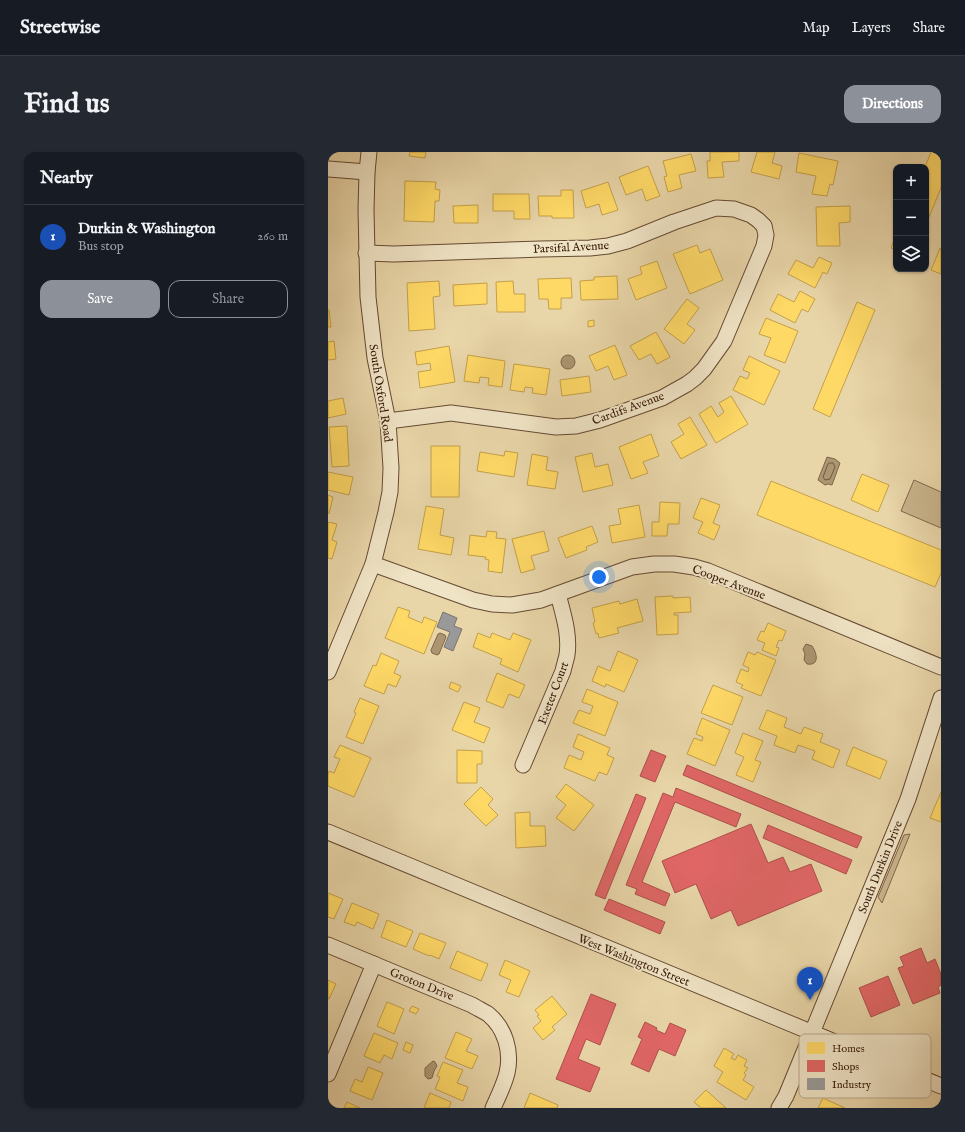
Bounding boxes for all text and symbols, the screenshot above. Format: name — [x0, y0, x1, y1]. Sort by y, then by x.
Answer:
text: Streetwise — [20, 16, 100, 40]
text: Map — [803, 19, 830, 37]
text: Layers — [852, 19, 891, 37]
text: Share — [913, 19, 945, 37]
button: Directions — [844, 85, 941, 123]
text: Find us — [24, 87, 110, 122]
map controls — [893, 164, 929, 272]
button: + — [893, 164, 929, 200]
text: Nearby — [40, 168, 93, 189]
button: − — [893, 200, 929, 236]
text: Durkin & Washington — [78, 219, 216, 238]
text: 1 — [51, 228, 55, 245]
text: 260 m — [257, 228, 288, 245]
button: layers — [893, 236, 929, 272]
text: Bus stop — [78, 238, 124, 255]
street label: Parsifal Avenue — [533, 238, 610, 257]
button: Save — [40, 280, 160, 318]
button: Share — [168, 280, 288, 318]
street label: South Oxford Road — [365, 343, 396, 444]
street label: Cardifs Avenue — [590, 388, 667, 428]
street label: Cooper Avenue — [690, 562, 768, 604]
your location — [589, 567, 609, 587]
street label: Exeter Court — [535, 660, 572, 727]
street label: South Durkin Drive — [855, 818, 906, 916]
street label: West Washington Street — [576, 931, 692, 990]
street label: Groton Drive — [388, 965, 457, 1004]
pin: 1 — [797, 967, 823, 1000]
legend — [799, 1034, 931, 1098]
text: Homes — [832, 1042, 865, 1056]
text: Shops — [832, 1060, 859, 1074]
text: Industry — [832, 1078, 872, 1092]

